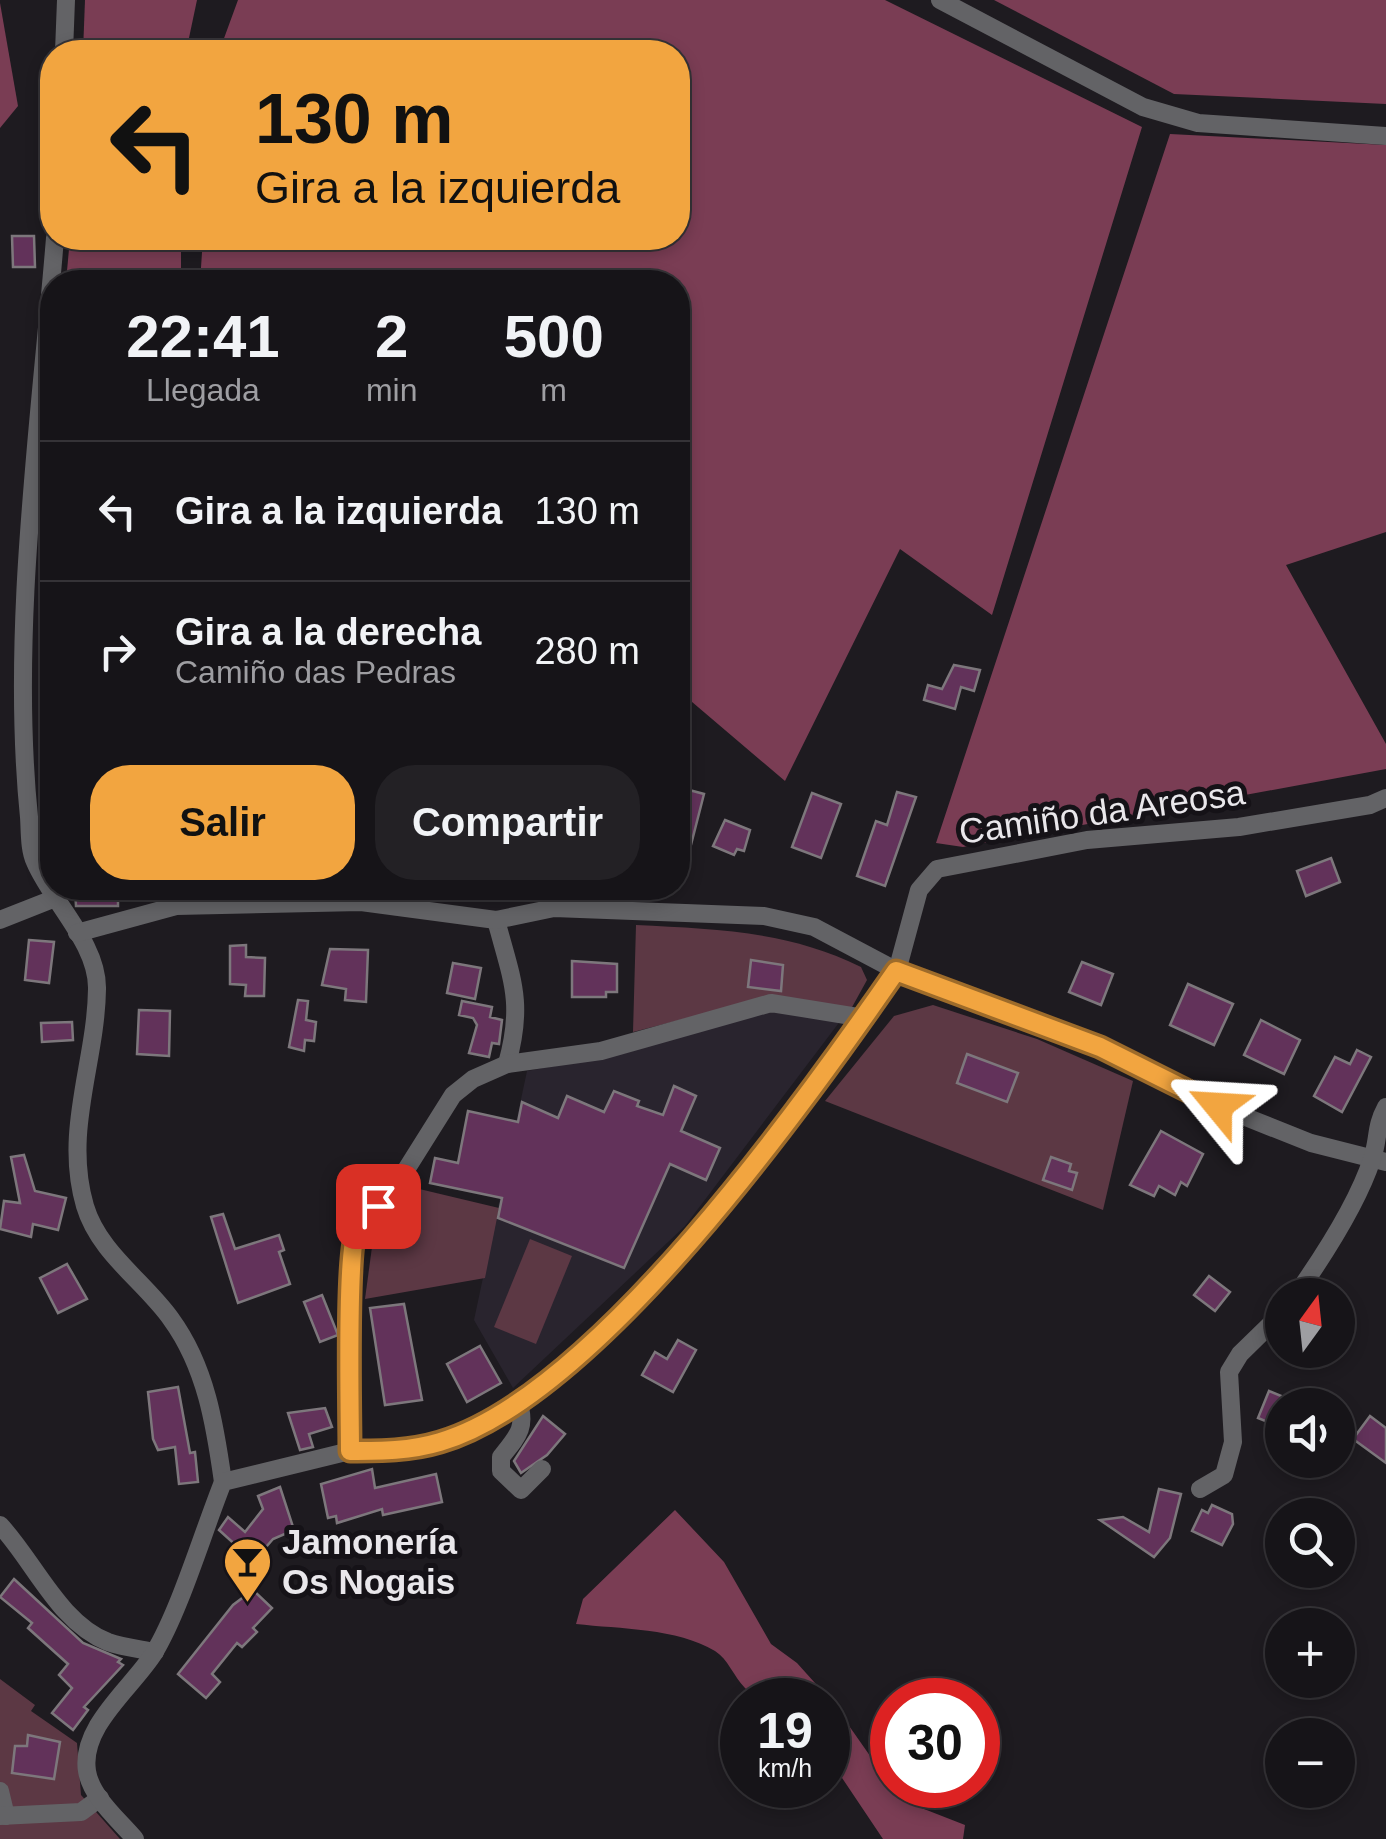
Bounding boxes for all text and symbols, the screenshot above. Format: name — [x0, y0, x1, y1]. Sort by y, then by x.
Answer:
icon: left — [90, 80, 220, 210]
text: 130 m — [255, 80, 453, 158]
text: Gira a la izquierda — [255, 162, 620, 213]
text: 22:41 — [126, 303, 280, 370]
text: 2 — [375, 303, 408, 370]
text: 500 — [504, 303, 604, 370]
text: Llegada — [146, 372, 260, 408]
text: min — [366, 372, 417, 408]
text: m — [540, 372, 567, 408]
icon: left — [90, 484, 145, 539]
text: Gira a la izquierda — [175, 490, 502, 532]
text: 130 m — [534, 490, 640, 532]
text: Gira a la derecha — [175, 611, 481, 653]
icon: right — [90, 624, 145, 679]
text: 280 m — [534, 630, 640, 672]
text: Camiño das Pedras — [175, 654, 456, 690]
button: Salir — [90, 765, 355, 880]
button: Compartir — [375, 765, 640, 880]
street label: Camiño da Areosa — [957, 772, 1248, 851]
position arrow — [1166, 1054, 1270, 1158]
pin — [336, 1164, 421, 1249]
icon: arrive — [351, 1179, 406, 1234]
north arrow — [1265, 1278, 1355, 1368]
map controls — [1265, 1278, 1355, 1808]
button: sound — [1265, 1388, 1355, 1478]
button: search — [1265, 1498, 1355, 1588]
place label: Jamonería Os Nogais — [282, 1522, 458, 1601]
bar icon: Jamonería Os Nogais — [221, 1536, 273, 1604]
button: + — [1265, 1608, 1355, 1698]
speed limit sign: 30 — [870, 1678, 1000, 1808]
text: 19 — [757, 1703, 813, 1759]
button: − — [1265, 1718, 1355, 1808]
text: km/h — [758, 1754, 812, 1782]

